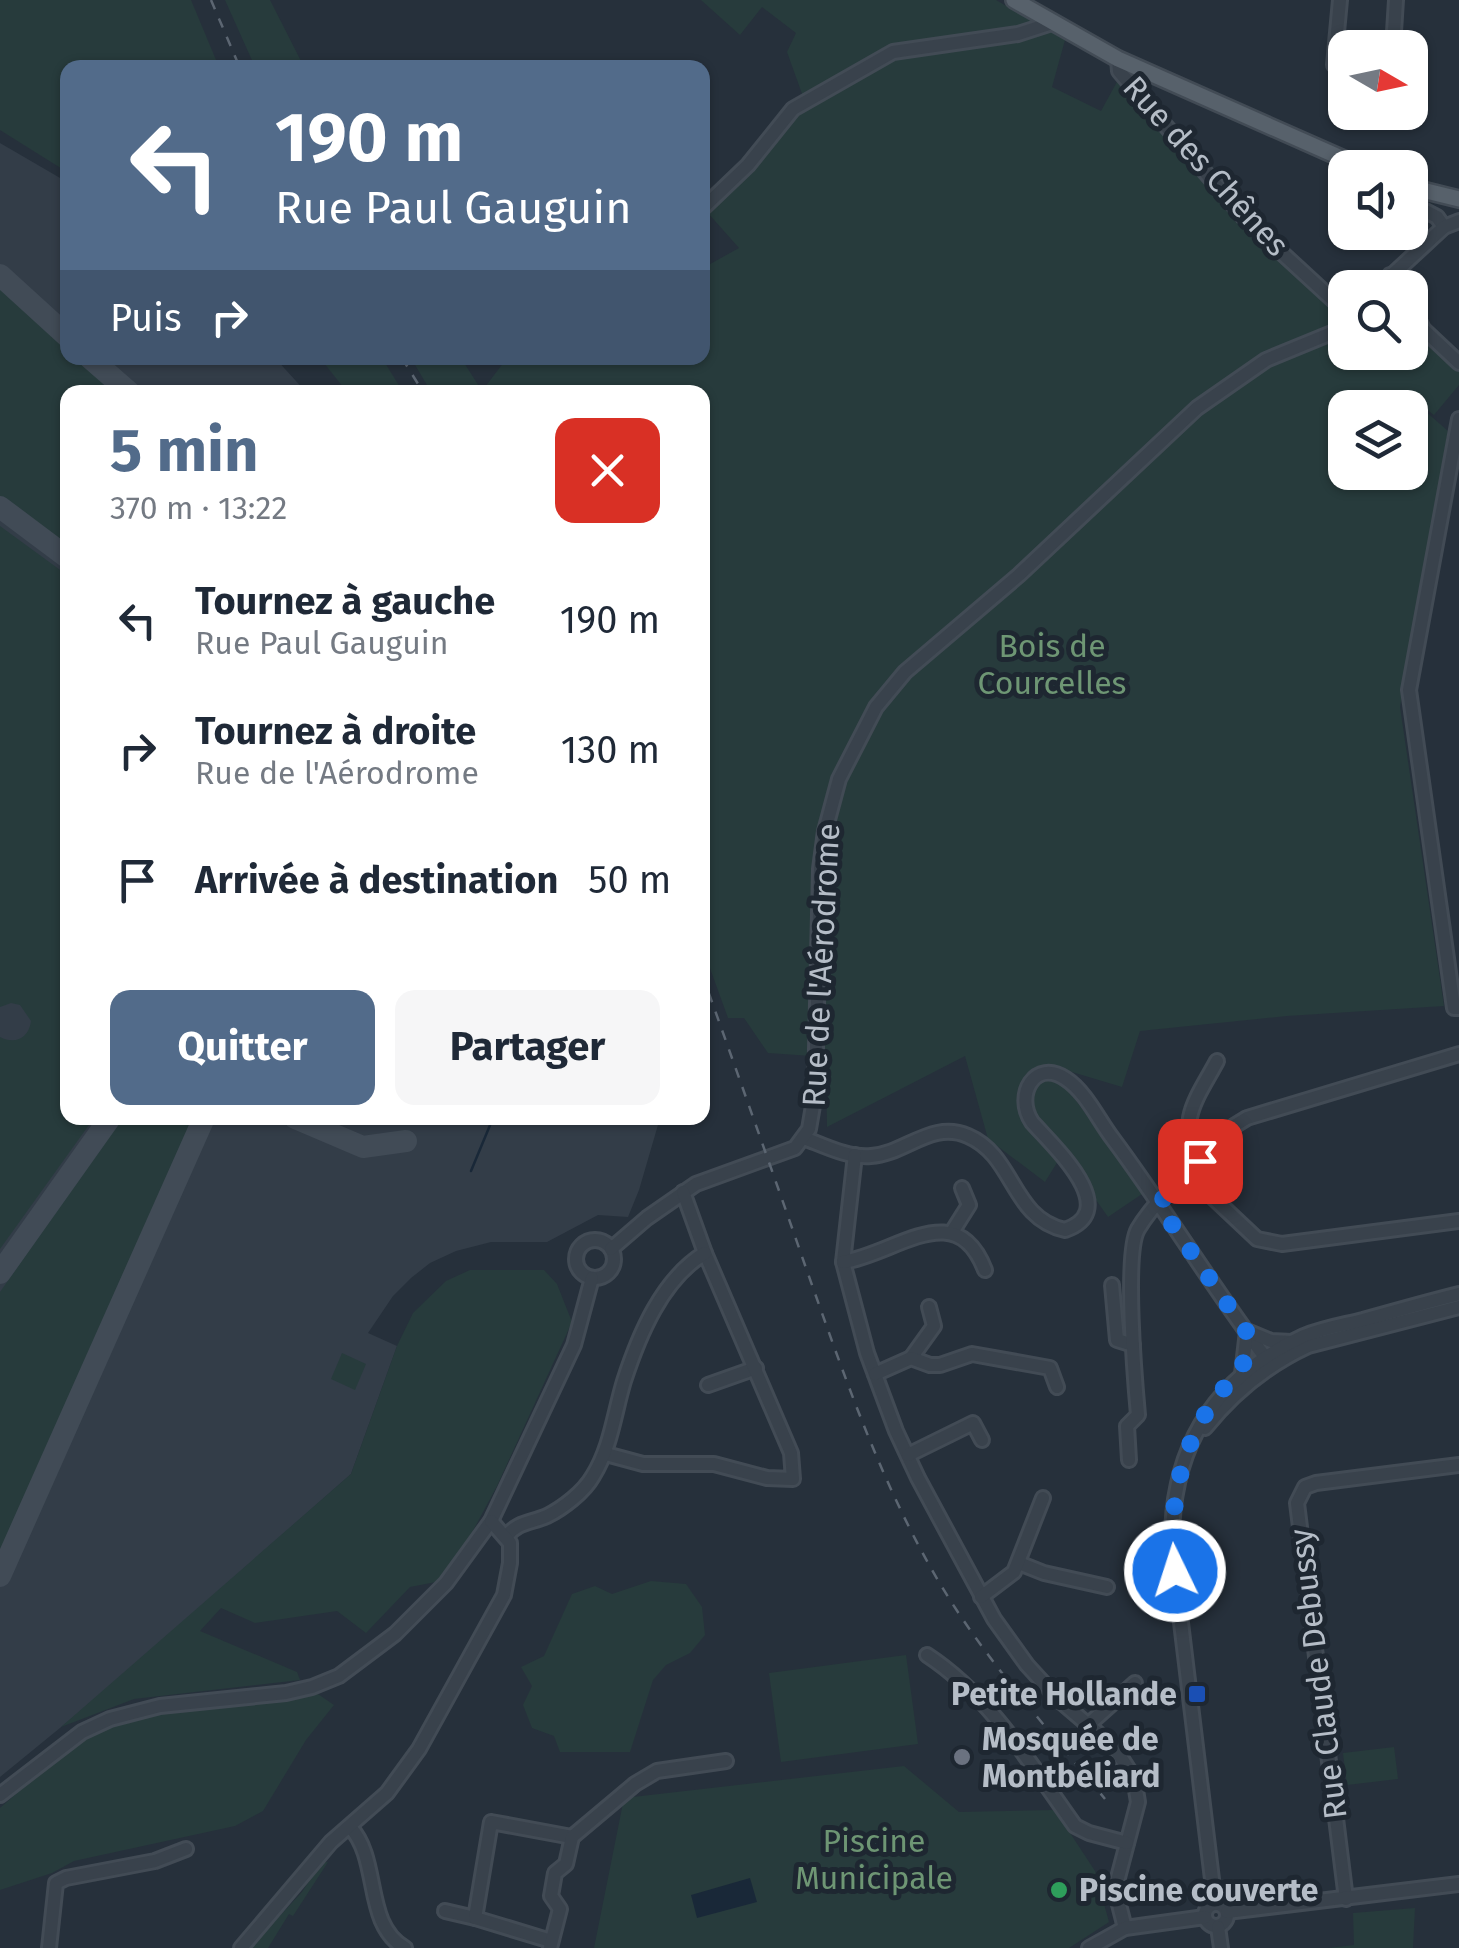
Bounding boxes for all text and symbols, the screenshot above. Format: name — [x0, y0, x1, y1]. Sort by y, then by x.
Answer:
north arrow — [1328, 30, 1428, 130]
map controls — [1328, 30, 1428, 490]
street label: Rue des Chênes — [1115, 68, 1297, 264]
text: 190 m — [275, 96, 463, 180]
icon: left — [110, 100, 240, 230]
button: sound — [1328, 150, 1428, 250]
text: Rue Paul Gauguin — [275, 181, 632, 235]
button: search — [1328, 270, 1428, 370]
icon: right — [202, 290, 257, 345]
text: Puis — [110, 295, 182, 341]
button: layers — [1328, 390, 1428, 490]
text: 5 min — [110, 415, 259, 487]
button: close — [555, 418, 660, 523]
text: 370 m · 13:22 — [110, 489, 287, 527]
text: Tournez à gauche — [195, 578, 495, 624]
icon: left — [110, 593, 165, 648]
text: 190 m — [560, 597, 660, 643]
text: Rue Paul Gauguin — [195, 624, 449, 662]
park label: Bois de Courcelles — [977, 627, 1127, 702]
text: Tournez à droite — [195, 708, 476, 754]
icon: right — [110, 723, 165, 778]
text: 130 m — [561, 727, 660, 773]
text: Rue de l'Aérodrome — [195, 754, 479, 792]
street label: Rue de l'Aérodrome — [795, 822, 847, 1108]
icon: arrive — [110, 853, 165, 908]
text: Arrivée à destination — [195, 857, 558, 903]
text: 50 m — [588, 857, 671, 903]
button: Quitter — [110, 990, 375, 1105]
button: Partager — [395, 990, 660, 1105]
pin — [1158, 1119, 1243, 1204]
icon: arrive — [1173, 1134, 1228, 1189]
position arrow — [1123, 1519, 1227, 1623]
street label: Rue Claude Debussy — [1281, 1526, 1355, 1821]
place label: Petite Hollande — [951, 1675, 1177, 1713]
marker: Petite Hollande — [1186, 1683, 1208, 1705]
place label: Mosquée de Montbéliard — [982, 1720, 1161, 1795]
marker: Mosquée de Montbéliard — [951, 1746, 973, 1768]
park label: Piscine Municipale — [795, 1822, 953, 1897]
place label: Piscine couverte — [1079, 1871, 1319, 1909]
marker: Piscine couverte — [1048, 1879, 1070, 1901]

